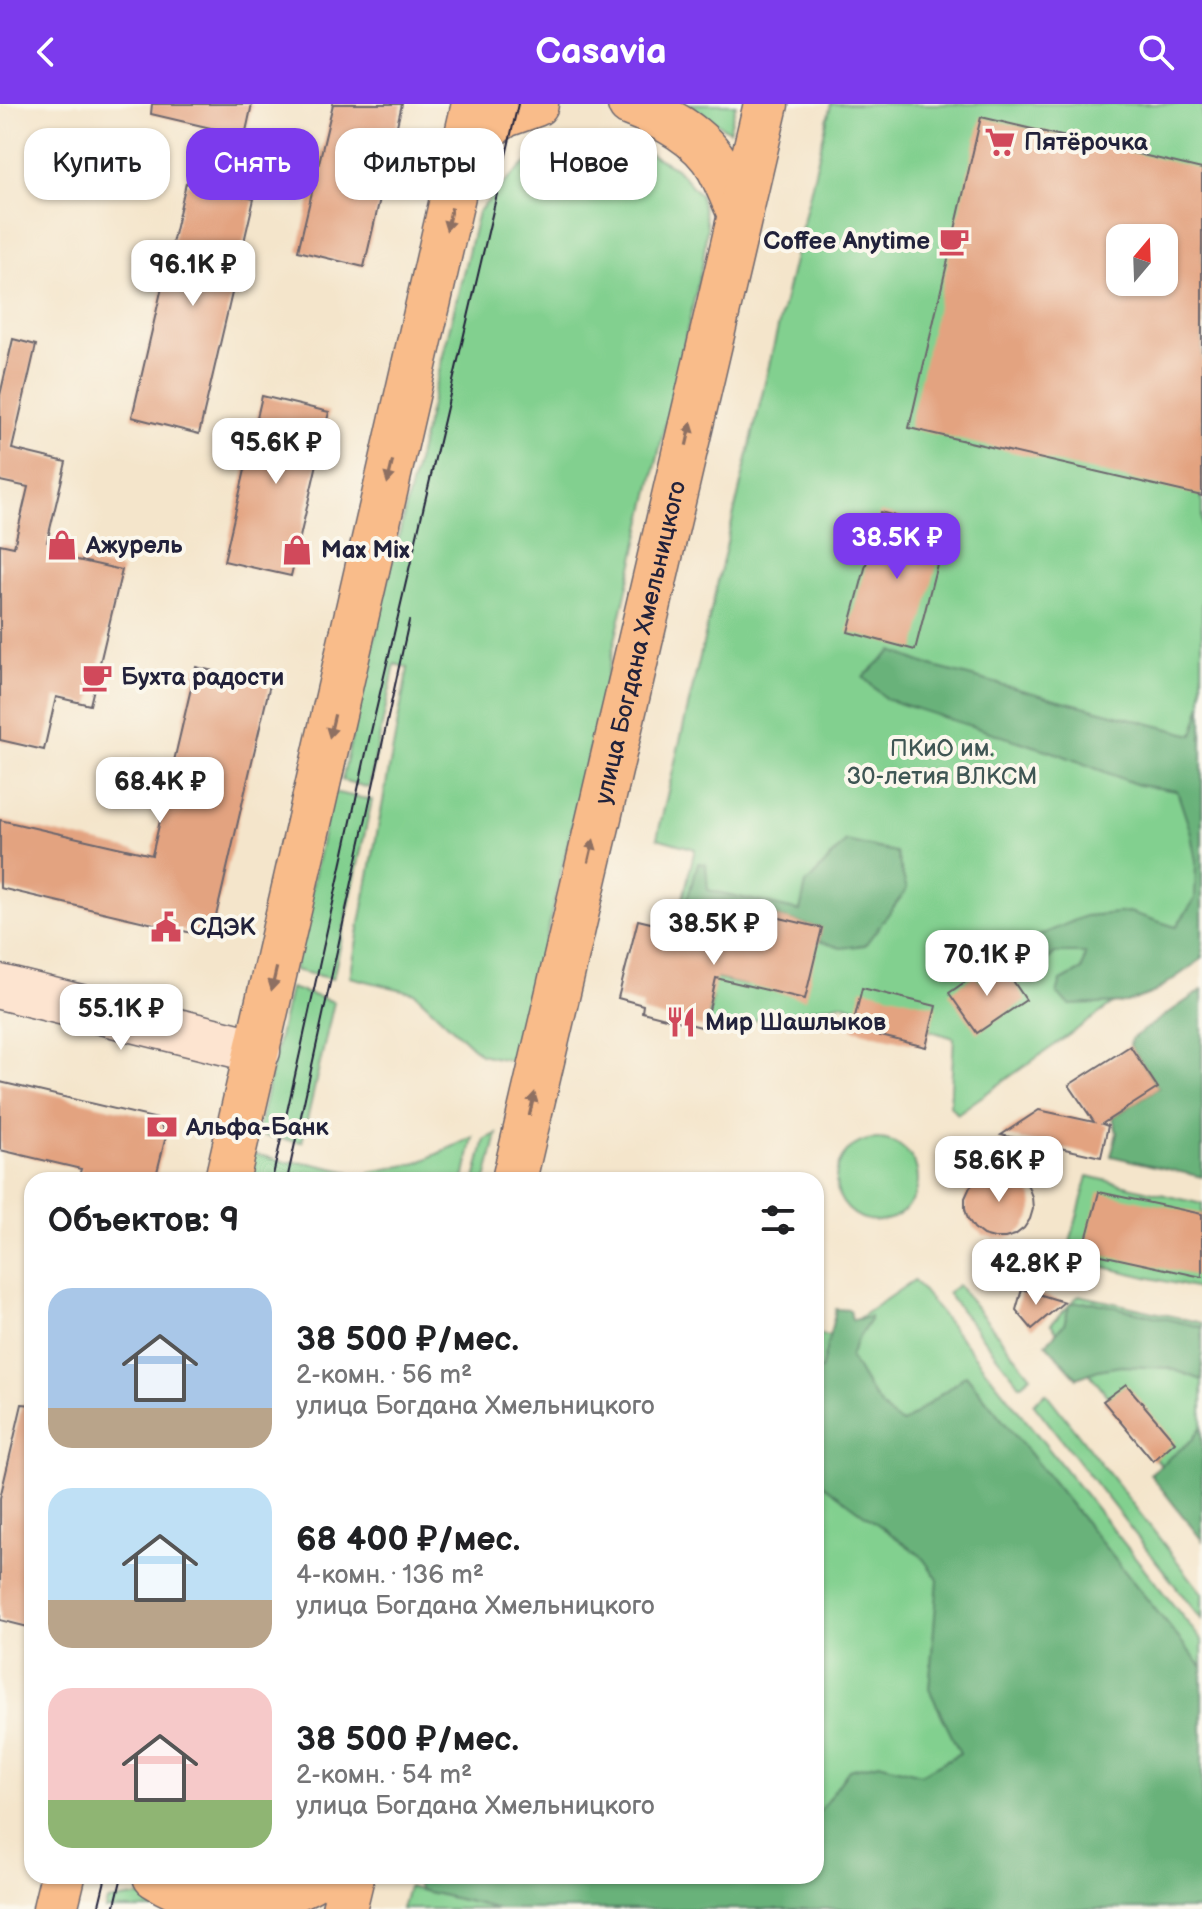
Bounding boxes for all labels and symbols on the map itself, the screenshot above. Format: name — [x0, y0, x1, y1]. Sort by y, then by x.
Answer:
supermarket icon: Пятёрочка — [983, 125, 1017, 159]
place label: Пятёрочка — [1024, 128, 1149, 157]
one-way arrow — [442, 207, 454, 232]
cafe icon: Coffee Anytime — [937, 224, 971, 258]
north arrow — [1106, 224, 1178, 296]
place label: Coffee Anytime — [763, 227, 930, 256]
pin: 96.1K ₽ — [119, 240, 267, 308]
pin: 95.6K ₽ — [202, 418, 350, 486]
one-way arrow — [683, 422, 695, 447]
one-way arrow — [383, 460, 396, 485]
street label: улица Богдана Хмельницкого — [588, 478, 692, 807]
pin: 38.5K ₽ — [823, 513, 971, 581]
shop icon: Ажурель — [45, 528, 79, 562]
place label: Ажурель — [85, 531, 183, 560]
shop icon: Max Mix — [280, 533, 314, 567]
place label: Max Mix — [321, 536, 410, 565]
cafe icon: Бухта радости — [80, 660, 114, 694]
place label: Бухта радости — [121, 663, 284, 692]
one-way arrow — [325, 713, 337, 738]
park label: ПКиО им. 30-летия ВЛКСМ — [847, 734, 1037, 791]
pin: 68.4K ₽ — [86, 757, 234, 825]
one-way arrow — [585, 838, 598, 863]
pin: 38.5K ₽ — [640, 899, 788, 967]
public building icon: СДЭК — [149, 910, 183, 944]
place label: СДЭК — [190, 913, 257, 942]
pin: 70.1K ₽ — [913, 930, 1061, 998]
one-way arrow — [267, 967, 280, 992]
pin: 55.1K ₽ — [47, 984, 195, 1052]
restaurant icon: Мир Шашлыков — [664, 1005, 698, 1039]
place label: Мир Шашлыков — [705, 1008, 886, 1037]
one-way arrow — [526, 1091, 539, 1116]
bank icon: Альфа-Банк — [145, 1110, 179, 1144]
place label: Альфа-Банк — [185, 1113, 330, 1142]
pin: 58.6K ₽ — [925, 1136, 1073, 1204]
pin: 42.8K ₽ — [962, 1239, 1110, 1307]

